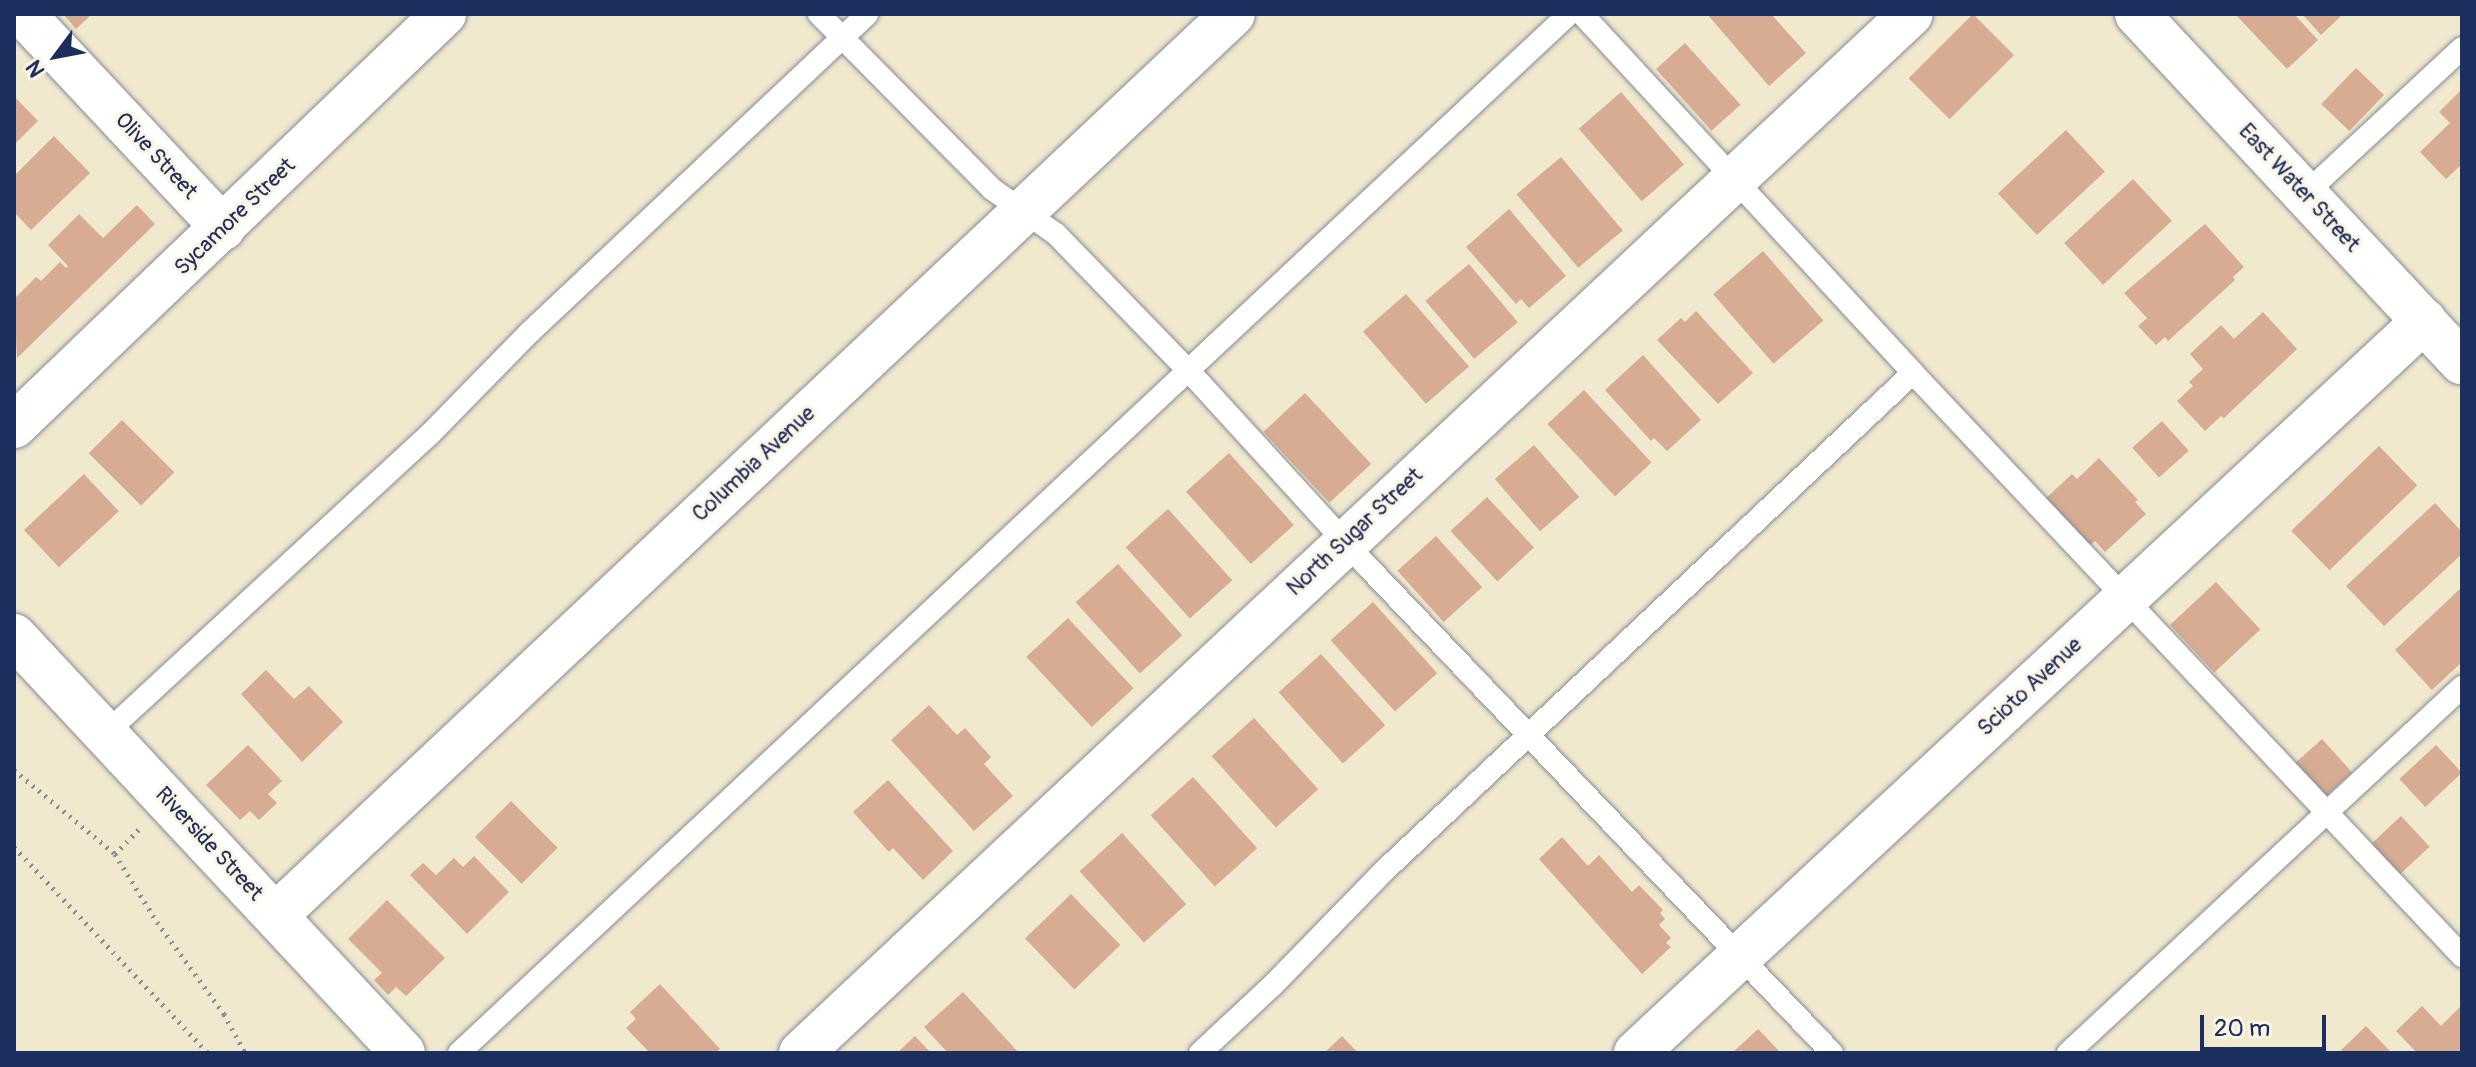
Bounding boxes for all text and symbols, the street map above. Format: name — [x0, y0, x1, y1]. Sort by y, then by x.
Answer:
north arrow — [16, 16, 96, 96]
text: N — [20, 55, 51, 82]
street label: Olive Street — [109, 107, 203, 205]
street label: East Water Street — [2233, 118, 2365, 258]
street label: Sycamore Street — [169, 153, 301, 281]
street label: Columbia Avenue — [687, 400, 821, 528]
street label: North Sugar Street — [1282, 462, 1428, 602]
street label: Scioto Avenue — [1972, 632, 2088, 742]
street label: Riverside Street — [150, 782, 268, 906]
scale bar — [2204, 999, 2330, 1049]
text: 20 m — [2214, 1014, 2270, 1043]

